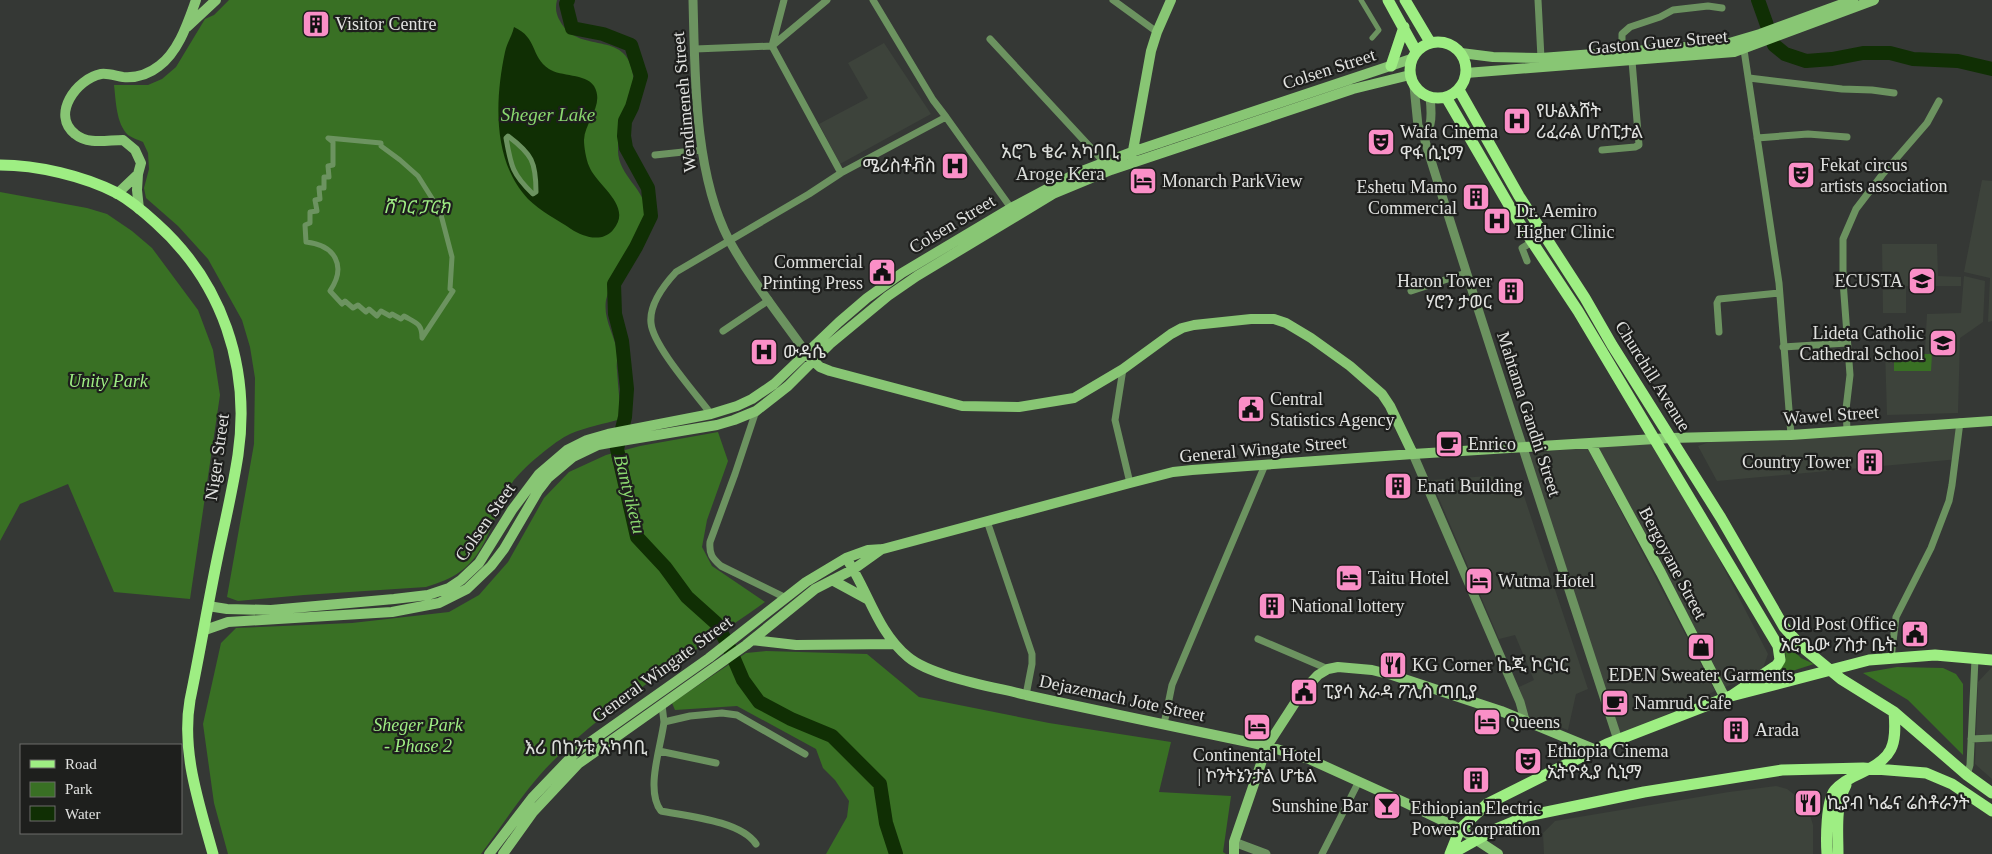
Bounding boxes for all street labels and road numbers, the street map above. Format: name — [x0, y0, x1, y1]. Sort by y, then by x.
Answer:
street label: Gaston Guez Street — [1587, 26, 1729, 58]
street label: Wendimeneh Street — [668, 31, 700, 173]
street label: Colsen Street — [1280, 45, 1378, 93]
street label: Colsen Street — [905, 191, 999, 257]
street label: Churchill Avenue — [1611, 317, 1695, 435]
street label: Mahtama Gandhi Street — [1493, 329, 1565, 499]
street label: Wawel Street — [1782, 402, 1880, 428]
street label: Niger Street — [201, 412, 233, 502]
street label: General Wingate Street — [1179, 432, 1347, 466]
street label: Colsen Steet — [451, 479, 519, 565]
street label: Bergoyane Street — [1635, 504, 1711, 622]
street label: General Wingate Street — [588, 612, 736, 726]
street label: Dejazemach Jote Street — [1037, 671, 1207, 725]

